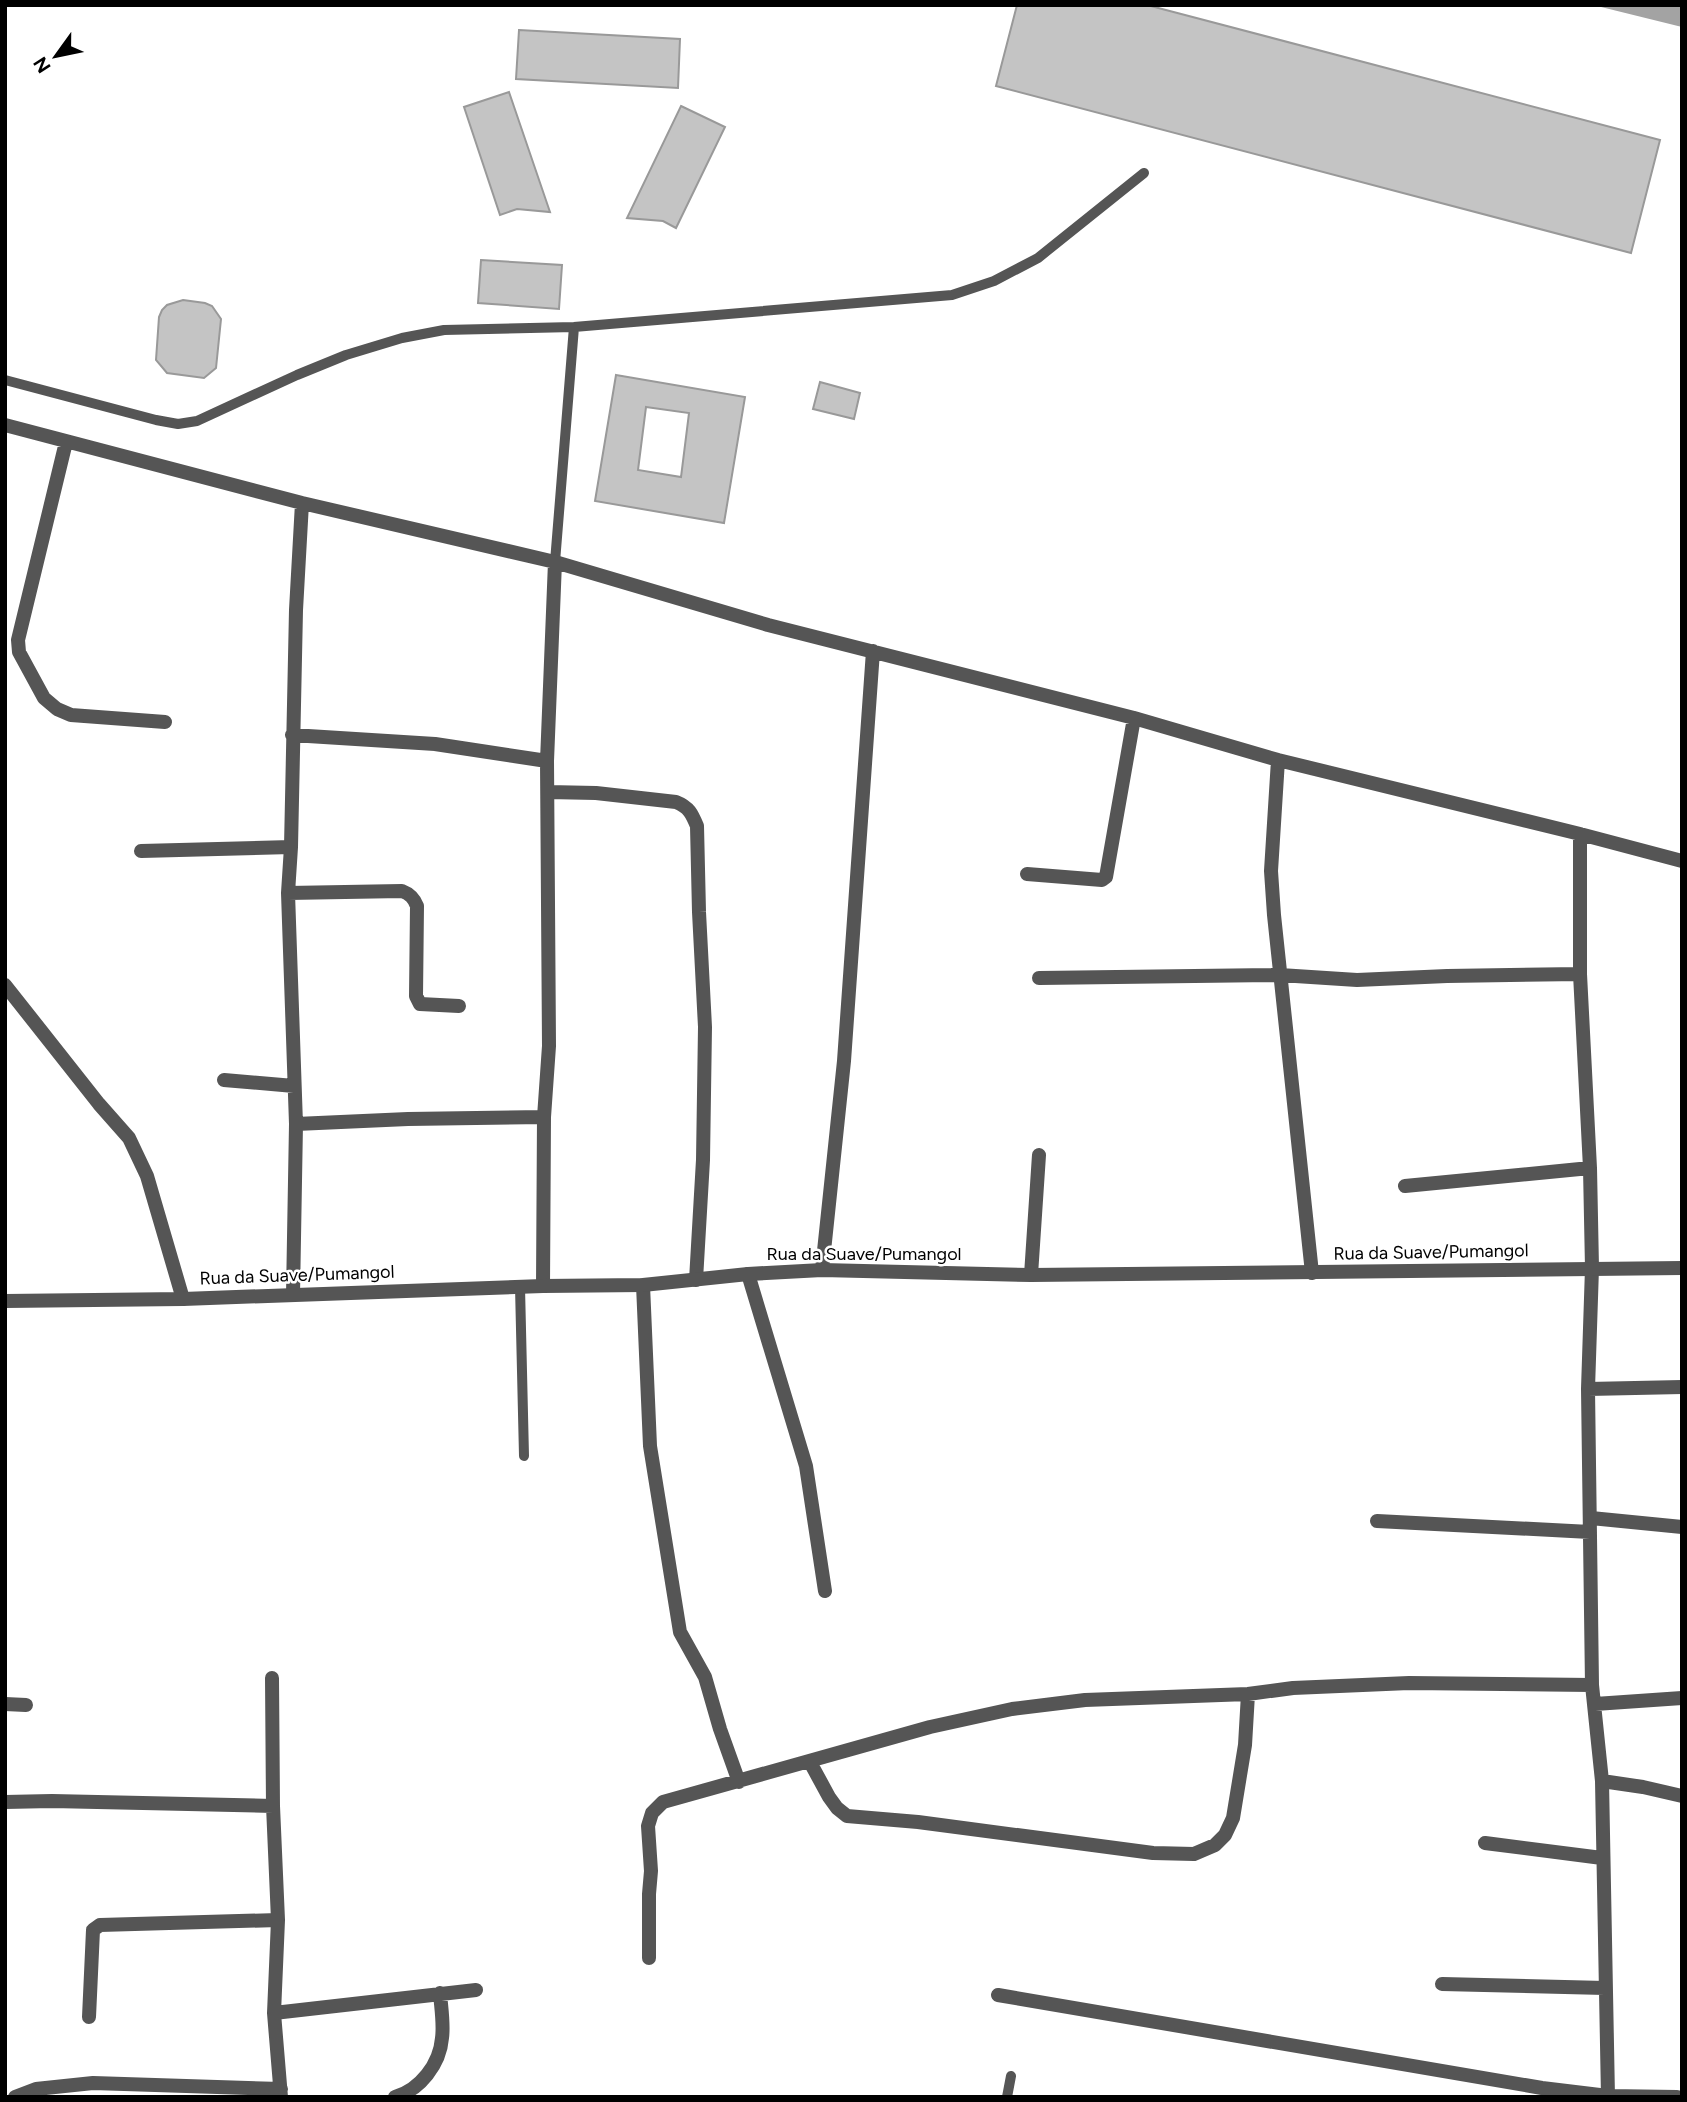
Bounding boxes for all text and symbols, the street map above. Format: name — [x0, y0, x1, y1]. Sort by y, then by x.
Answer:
north arrow — [21, 21, 91, 91]
text: N — [29, 53, 56, 77]
street label: Rua da Suave/Pumangol — [1333, 1239, 1529, 1265]
street label: Rua da Suave/Pumangol — [766, 1243, 962, 1265]
street label: Rua da Suave/Pumangol — [199, 1261, 395, 1289]

